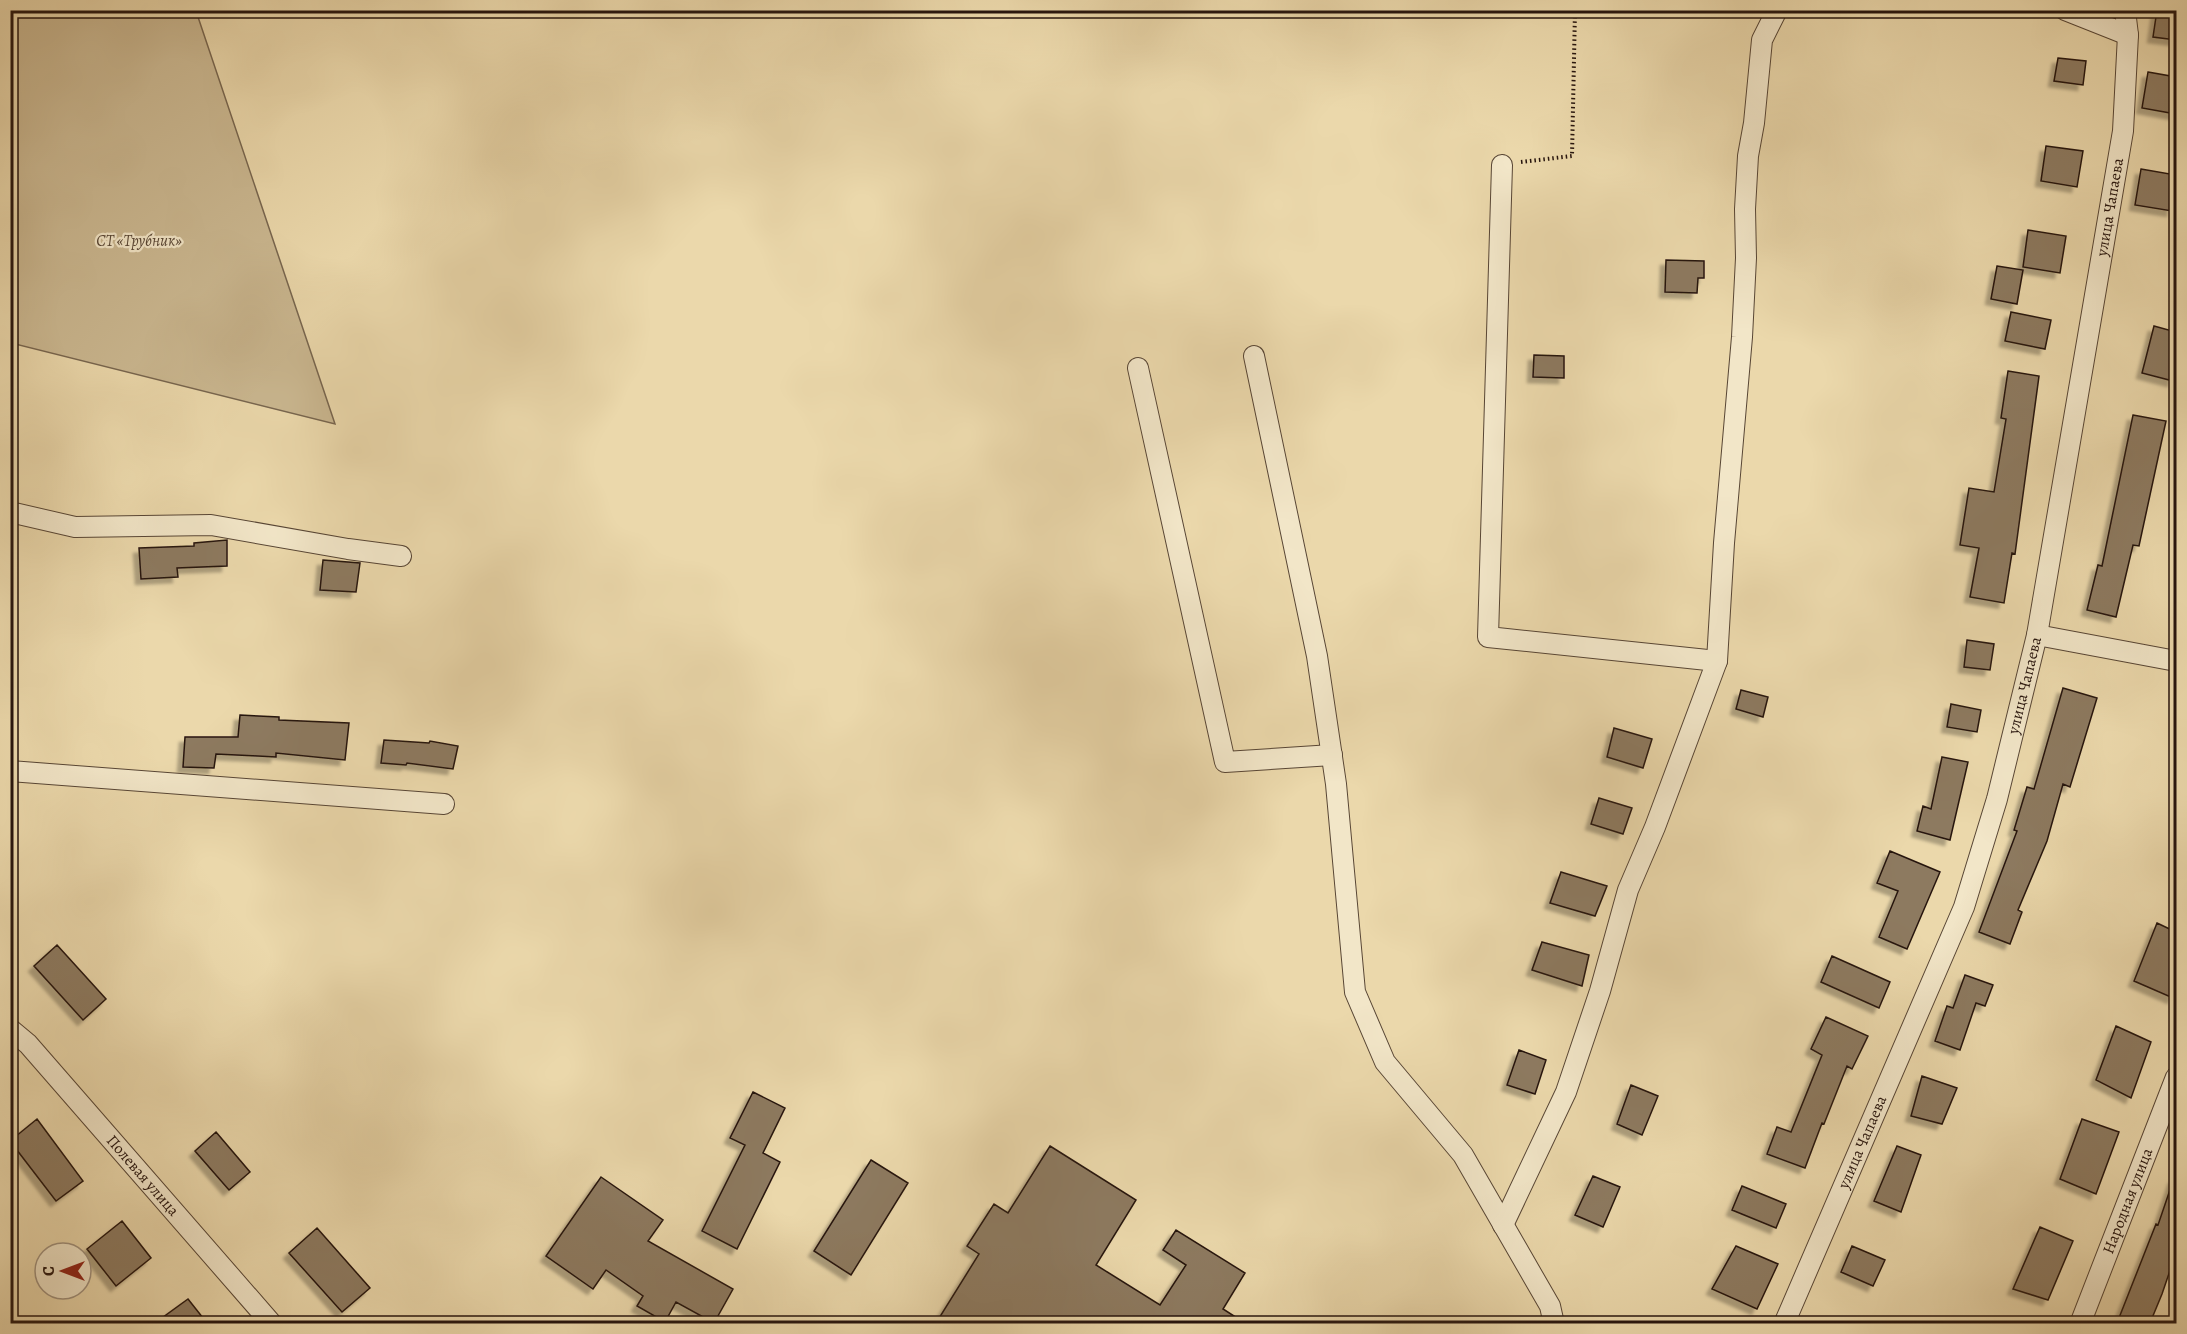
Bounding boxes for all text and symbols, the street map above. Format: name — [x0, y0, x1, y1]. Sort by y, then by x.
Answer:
street label: улица Чапаева — [2091, 156, 2129, 259]
park label: СТ «Трубник» — [96, 230, 182, 252]
street label: улица Чапаева — [2002, 634, 2047, 737]
street label: улица Чапаева — [1832, 1092, 1893, 1193]
street label: Полевая улица — [101, 1130, 185, 1221]
street label: Народная улица — [2097, 1144, 2159, 1257]
north arrow — [33, 1241, 93, 1301]
text: С — [38, 1266, 60, 1276]

